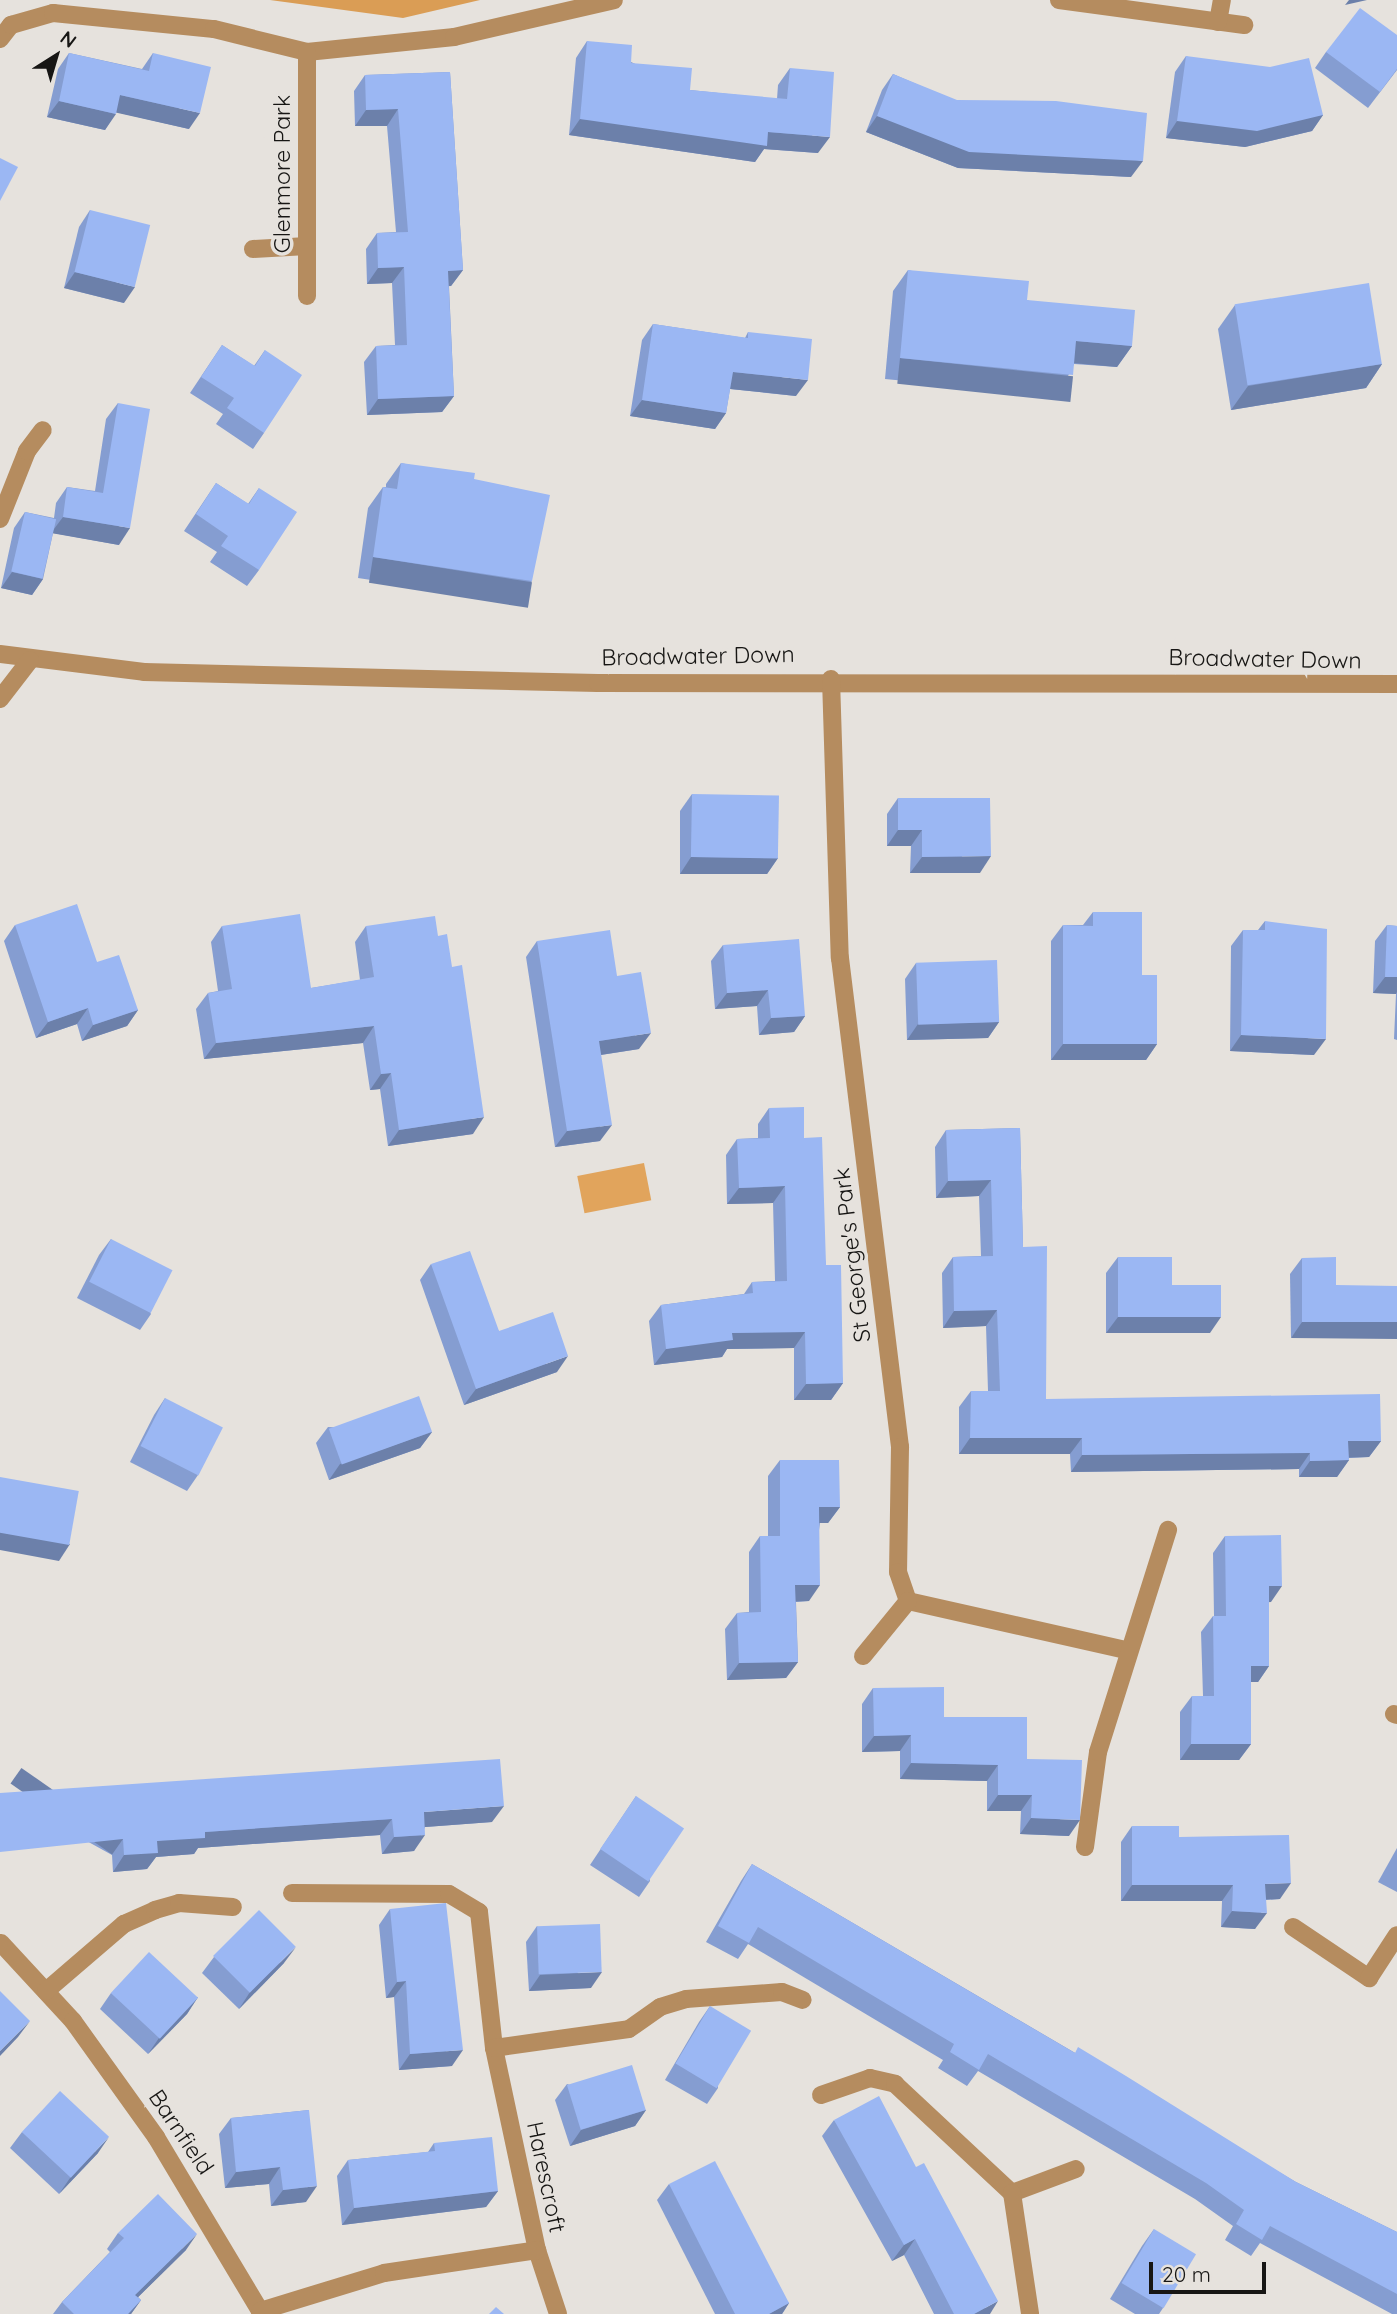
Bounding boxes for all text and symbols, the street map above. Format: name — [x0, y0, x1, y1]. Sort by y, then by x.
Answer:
north arrow — [21, 21, 91, 91]
text: N — [56, 25, 81, 53]
street label: Glenmore Park — [268, 95, 296, 253]
street label: Broadwater Down — [601, 641, 795, 671]
street label: Broadwater Down — [1168, 644, 1362, 674]
street label: St George's Park — [828, 1166, 876, 1344]
street label: Barnfield — [143, 2084, 219, 2180]
street label: Harescroft — [521, 2119, 571, 2235]
scale bar — [1152, 2248, 1269, 2292]
text: 20 m — [1162, 2261, 1211, 2287]

